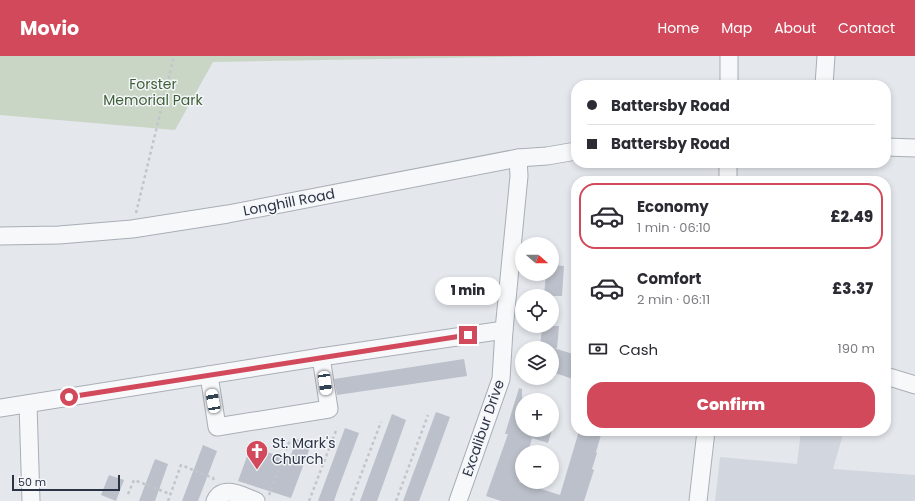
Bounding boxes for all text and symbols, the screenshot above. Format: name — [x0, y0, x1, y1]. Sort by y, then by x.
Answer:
text: Movio — [20, 15, 79, 42]
text: Home — [657, 18, 699, 38]
text: Map — [721, 18, 752, 38]
text: About — [774, 18, 816, 38]
text: Contact — [838, 18, 895, 38]
park label: Forster Memorial Park — [103, 74, 203, 110]
text: Battersby Road — [611, 95, 730, 116]
text: Battersby Road — [611, 133, 730, 154]
street label: Longhill Road — [242, 183, 336, 221]
text: Economy — [637, 196, 709, 217]
icon: car — [589, 198, 625, 234]
text: £2.49 — [830, 206, 873, 227]
text: 1 min · 06:10 — [637, 218, 711, 237]
north arrow — [515, 237, 559, 281]
map controls — [515, 237, 559, 489]
text: Comfort — [637, 268, 701, 289]
icon: car — [589, 270, 625, 306]
callout: 1 min — [435, 277, 501, 305]
text: £3.37 — [832, 278, 873, 299]
text: 1 min — [451, 281, 485, 300]
button: locate — [515, 289, 559, 333]
text: 2 min · 06:11 — [637, 290, 710, 309]
route end — [459, 326, 477, 344]
icon: cash — [587, 338, 609, 360]
text: Cash — [619, 339, 658, 360]
text: 190 m — [838, 339, 875, 358]
button: layers — [515, 341, 559, 385]
car — [317, 370, 333, 396]
street label: Excalibur Drive — [457, 377, 509, 479]
button: Confirm — [587, 382, 875, 428]
route start — [60, 388, 78, 406]
car — [205, 388, 221, 414]
button: + — [515, 393, 559, 437]
place label: St. Mark's Church — [272, 433, 335, 469]
church icon: St. Mark's Church — [244, 438, 270, 471]
button: − — [515, 445, 559, 489]
scale bar — [12, 473, 120, 492]
text: 50 m — [18, 474, 46, 490]

